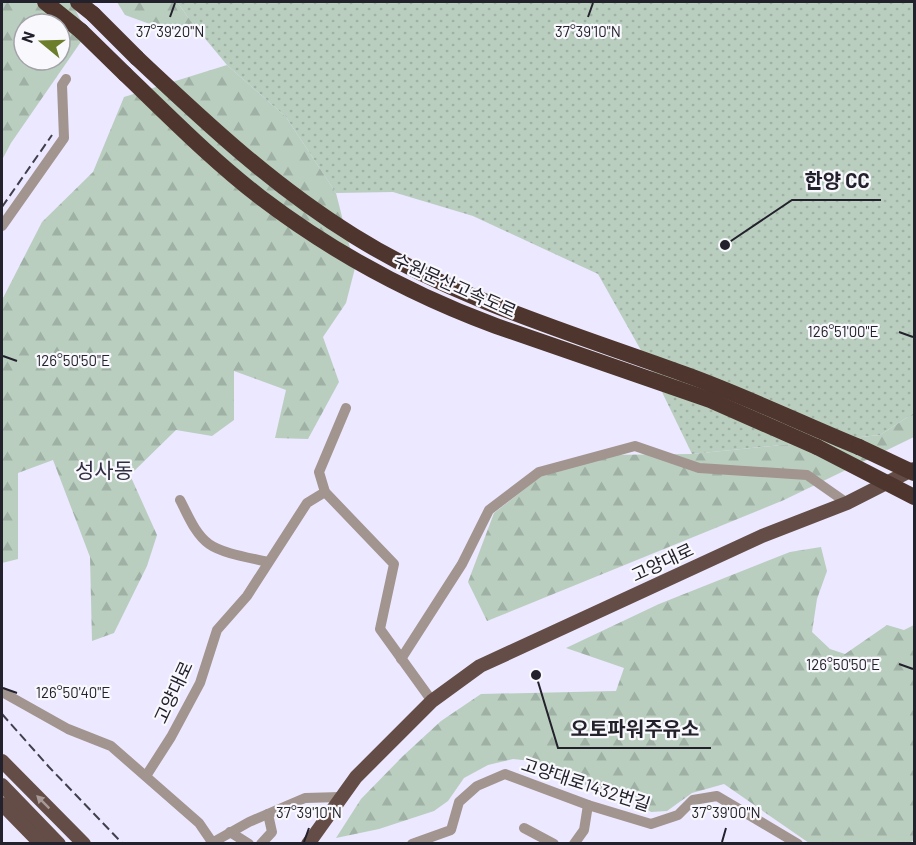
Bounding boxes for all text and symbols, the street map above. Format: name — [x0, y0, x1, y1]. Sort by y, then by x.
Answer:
north arrow — [12, 12, 72, 72]
text: 37°39'20"N — [136, 22, 204, 40]
text: 37°39'10"N — [555, 22, 621, 40]
text: N — [17, 29, 38, 45]
callout: 한양 CC — [792, 162, 881, 200]
text: 한양 CC — [804, 168, 870, 192]
street label: 수원문산고속도로 — [390, 248, 520, 322]
text: 126°51'00"E — [807, 322, 879, 340]
text: 126°50'50"E — [36, 351, 110, 369]
district label: 성사동 — [75, 457, 133, 482]
street label: 고양대로 — [627, 538, 697, 586]
text: 126°50'50"E — [806, 655, 880, 673]
street label: 고양대로 — [149, 657, 197, 727]
text: 126°50'40"E — [36, 683, 110, 701]
callout: 오토파워주유소 — [558, 710, 711, 748]
text: 오토파워주유소 — [571, 716, 699, 740]
street label: 고양대로1432번길 — [519, 753, 653, 815]
one-way arrow — [36, 796, 50, 810]
text: 37°39'10"N — [276, 803, 342, 821]
text: 37°39'00"N — [691, 803, 761, 821]

